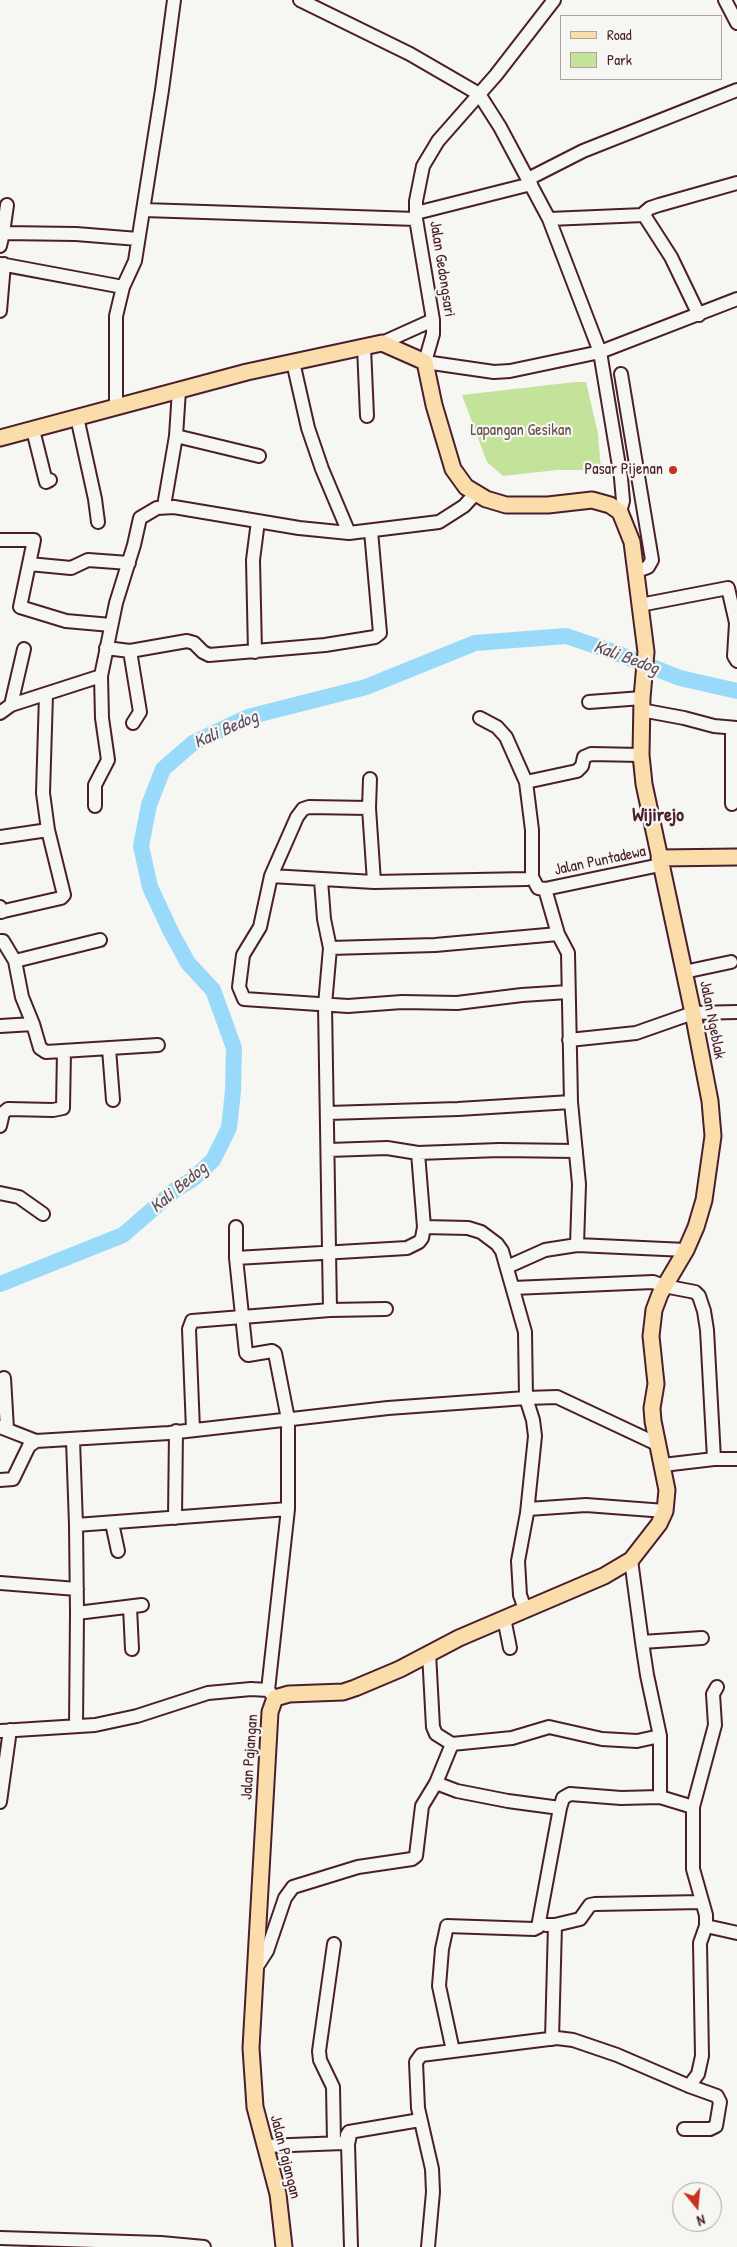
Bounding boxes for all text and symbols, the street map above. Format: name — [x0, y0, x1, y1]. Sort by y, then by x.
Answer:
legend — [560, 15, 722, 80]
text: Road — [607, 24, 632, 45]
text: Park — [607, 49, 632, 70]
street label: Jalan Gedongsari — [425, 220, 459, 318]
park label: Lapangan Gesikan — [471, 421, 571, 441]
place label: Pasar Pijenan — [585, 460, 663, 480]
marker: Pasar Pijenan — [667, 464, 679, 476]
water label: Kali Bedog — [590, 636, 662, 680]
water label: Kali Bedog — [191, 706, 261, 754]
district label: Wijirejo — [632, 805, 684, 827]
street label: Jalan Puntadewa — [553, 842, 647, 880]
street label: Jalan Ngeblak — [695, 979, 729, 1061]
water label: Kali Bedog — [146, 1158, 212, 1218]
street label: Jalan Pajangan — [237, 1714, 263, 1800]
street label: Jalan Pajangan — [265, 2113, 305, 2201]
north arrow — [672, 2182, 722, 2232]
text: N — [695, 2211, 708, 2231]

